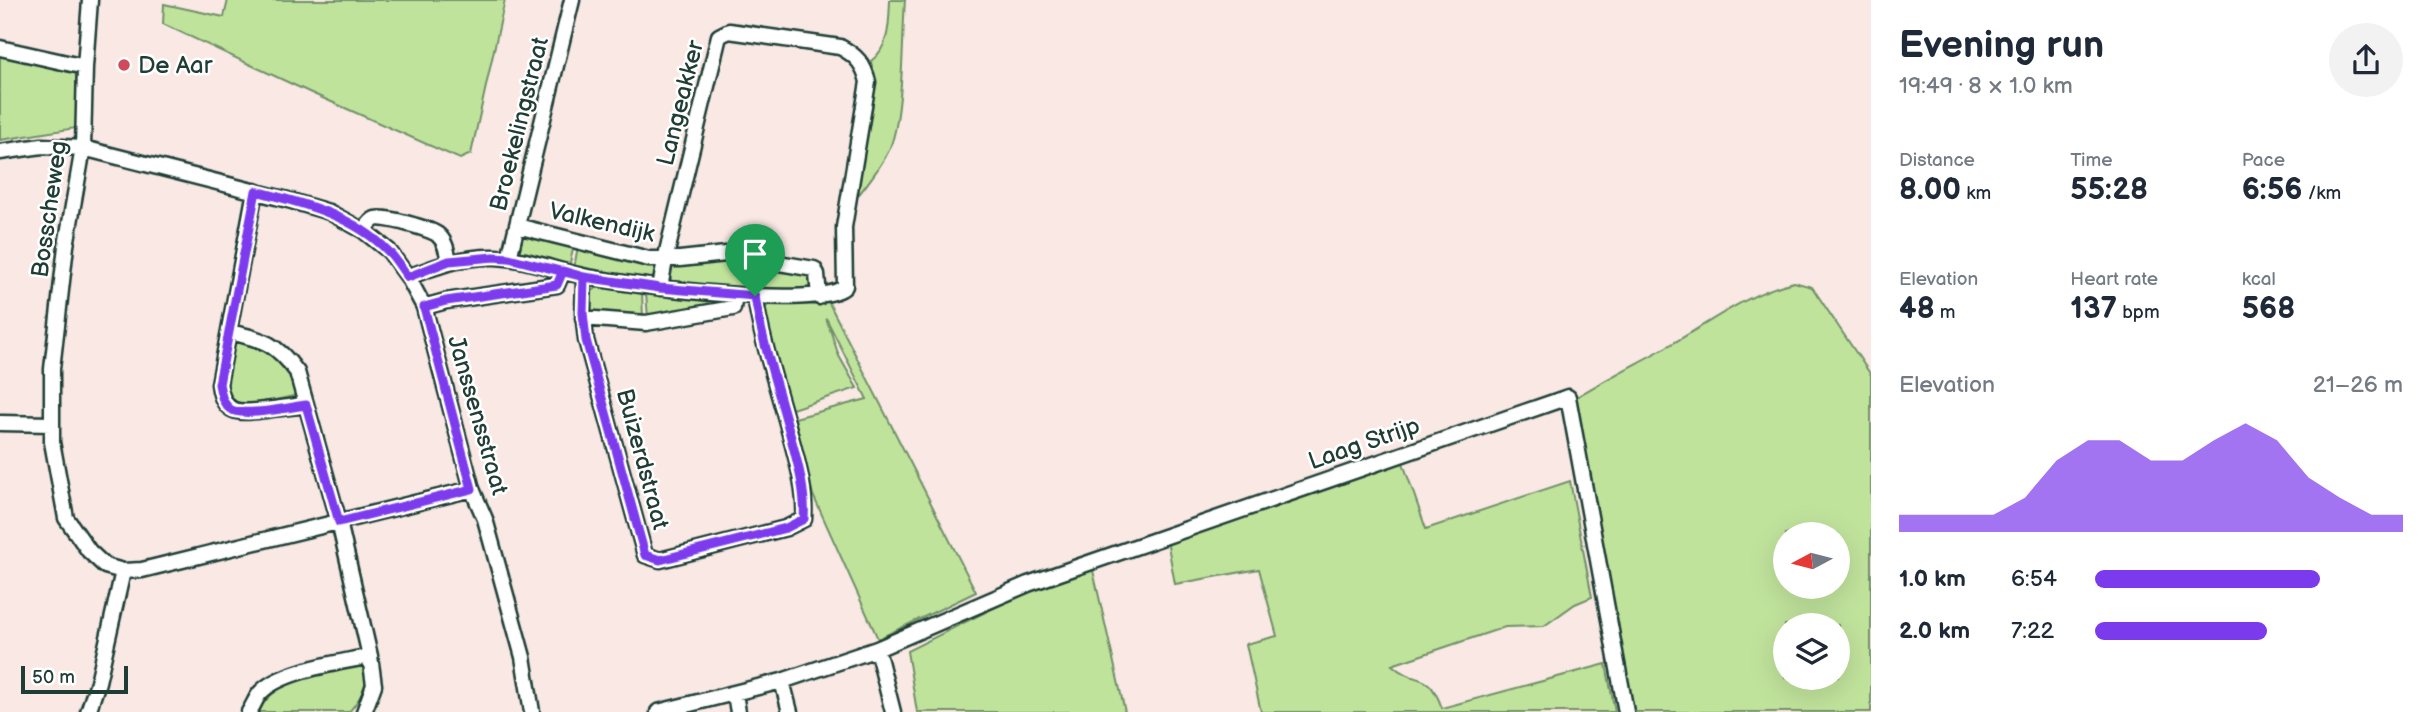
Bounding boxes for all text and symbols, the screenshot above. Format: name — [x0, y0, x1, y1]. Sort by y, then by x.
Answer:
text: Evening run — [1899, 23, 2104, 68]
button: share — [2329, 23, 2403, 97]
street label: Broekelingstraat — [484, 33, 555, 214]
street label: Langeakker — [651, 37, 710, 169]
place label: De Aar — [138, 51, 213, 80]
marker: De Aar — [116, 57, 132, 73]
text: 19:49 · 8 × 1.0 km — [1899, 72, 2073, 100]
street label: Bosscheweg — [26, 139, 73, 279]
text: Distance — [1899, 149, 1975, 172]
text: Time — [2070, 149, 2112, 172]
text: Pace — [2242, 149, 2285, 172]
text: 8.00 — [1899, 172, 1961, 208]
text: 55:28 — [2070, 172, 2148, 208]
text: 6:56 — [2242, 172, 2303, 208]
text: km — [1961, 182, 1991, 205]
text: /km — [2303, 182, 2341, 205]
street label: Valkendijk — [546, 196, 658, 249]
pin — [725, 224, 785, 296]
icon: arrive — [736, 235, 774, 273]
text: Elevation — [1899, 268, 1978, 291]
text: Heart rate — [2070, 268, 2158, 291]
text: kcal — [2242, 268, 2276, 291]
text: 48 — [1899, 291, 1935, 327]
text: 137 — [2070, 291, 2117, 327]
text: 568 — [2242, 291, 2295, 327]
text: m — [1935, 301, 1956, 324]
text: bpm — [2117, 301, 2160, 324]
street label: Janssensstraat — [441, 332, 514, 499]
text: Elevation — [1899, 371, 1995, 399]
text: 21–26 m — [2313, 371, 2403, 399]
street label: Buizerdstraat — [610, 386, 675, 533]
street label: Laag Strijp — [1305, 411, 1424, 476]
north arrow — [1773, 522, 1850, 598]
map controls — [1773, 522, 1850, 690]
text: 1.0 km — [1899, 565, 1966, 593]
text: 6:54 — [2011, 565, 2057, 593]
button: layers — [1773, 613, 1850, 690]
text: 2.0 km — [1899, 617, 1970, 645]
text: 7:22 — [2011, 617, 2054, 645]
scale bar — [21, 663, 128, 695]
text: 50 m — [32, 666, 75, 689]

